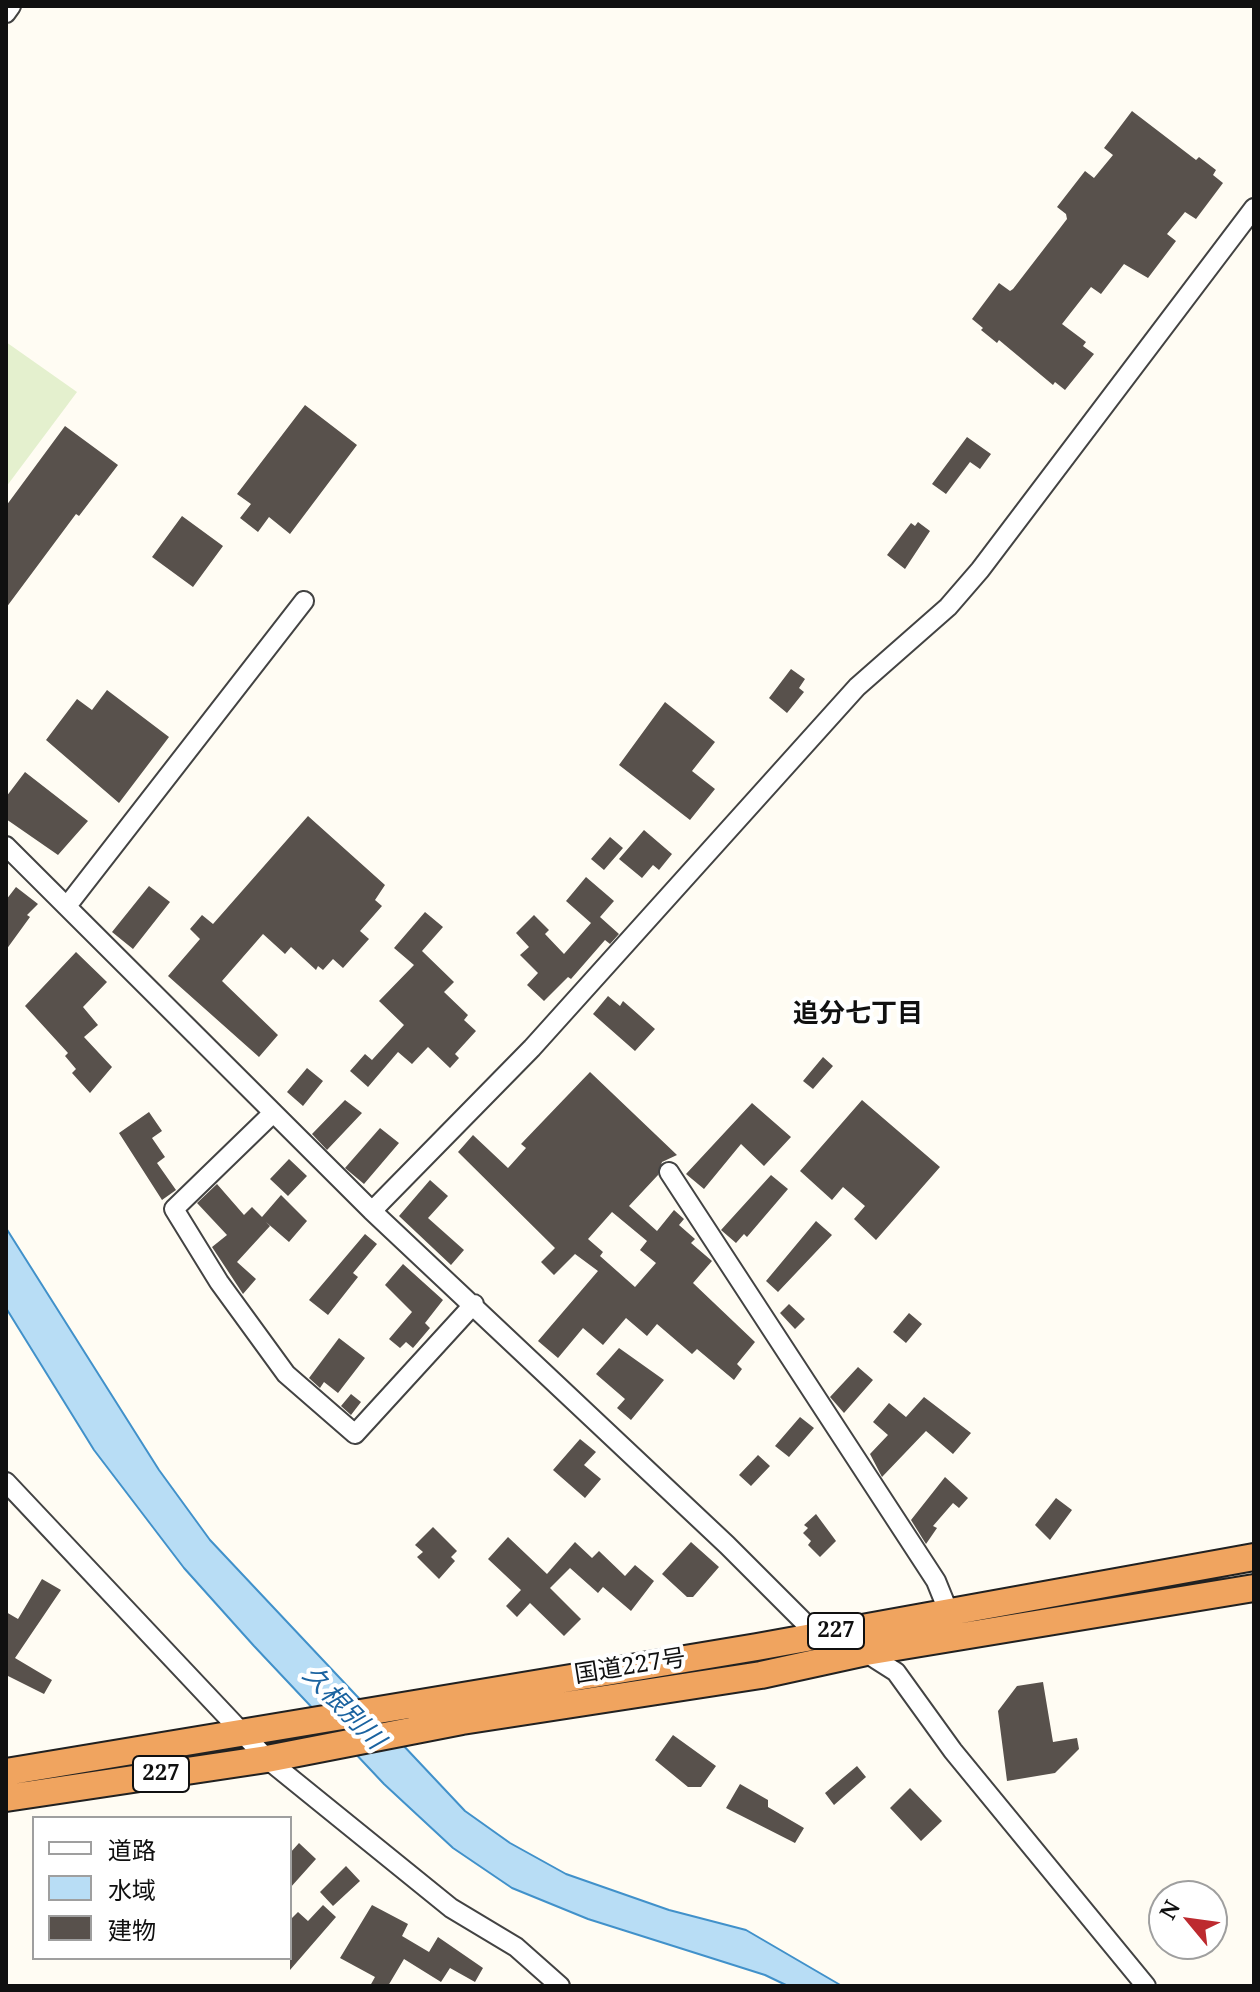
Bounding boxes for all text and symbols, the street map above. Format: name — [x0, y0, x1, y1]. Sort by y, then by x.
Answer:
district label: 追分七丁目 — [793, 999, 923, 1031]
road number: 227 — [808, 1613, 864, 1649]
street label: 国道227号 — [572, 1644, 688, 1690]
water label: 久根別川 — [296, 1660, 390, 1756]
road number: 227 — [133, 1756, 189, 1792]
legend — [32, 1816, 292, 1960]
text: 道路 — [108, 1833, 156, 1866]
text: 水域 — [108, 1873, 156, 1906]
north arrow — [1148, 1880, 1228, 1960]
text: N — [1151, 1894, 1186, 1924]
text: 建物 — [108, 1913, 156, 1946]

